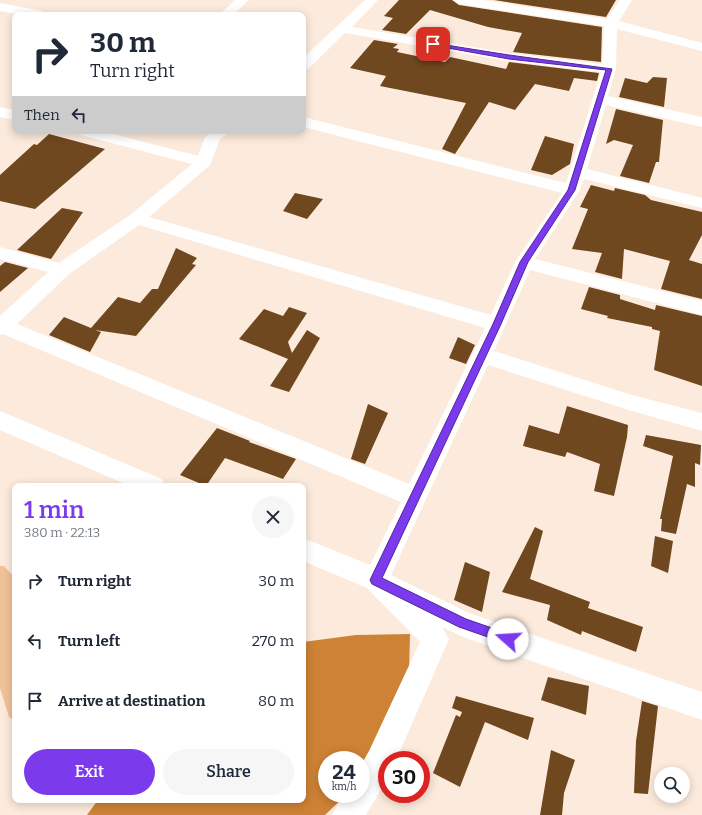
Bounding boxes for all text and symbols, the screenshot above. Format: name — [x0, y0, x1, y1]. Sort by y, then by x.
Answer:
text: 30 m — [90, 26, 156, 59]
pin — [416, 27, 450, 61]
icon: right — [24, 28, 76, 80]
icon: arrive — [422, 33, 444, 55]
text: Turn right — [90, 60, 175, 82]
icon: left — [68, 104, 90, 126]
text: Then — [24, 106, 60, 124]
text: 1 min — [24, 496, 84, 524]
button: close — [252, 496, 294, 538]
text: 380 m · 22:13 — [24, 525, 100, 540]
icon: right — [24, 570, 46, 592]
text: Turn right — [58, 572, 131, 590]
text: 30 m — [259, 572, 294, 590]
position arrow — [487, 618, 529, 660]
icon: left — [24, 630, 46, 652]
text: Turn left — [58, 632, 120, 650]
text: 270 m — [252, 632, 294, 650]
icon: arrive — [24, 690, 46, 712]
text: Arrive at destination — [58, 692, 205, 710]
text: 80 m — [258, 692, 294, 710]
button: Exit — [24, 749, 155, 795]
button: Share — [163, 749, 294, 795]
speed limit sign: 30 — [378, 751, 430, 803]
text: 24 — [332, 760, 356, 784]
map controls — [654, 767, 690, 803]
button: search — [654, 767, 690, 803]
text: km/h — [332, 781, 356, 793]

